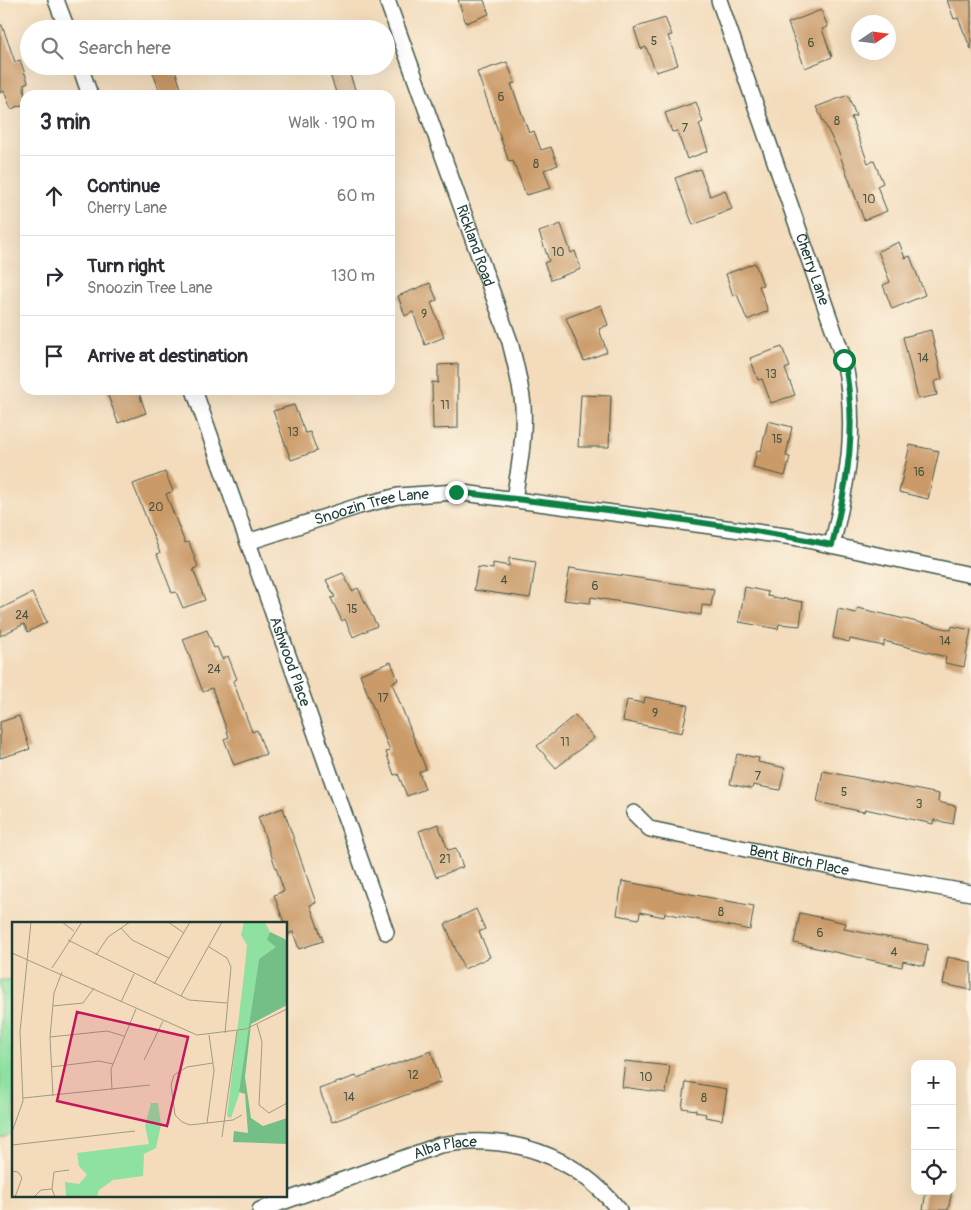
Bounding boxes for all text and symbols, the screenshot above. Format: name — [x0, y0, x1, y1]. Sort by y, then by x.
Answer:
north arrow — [851, 15, 896, 60]
search box — [20, 20, 395, 75]
icon: search — [38, 34, 66, 62]
house number: 5 — [651, 34, 657, 49]
text: Search here — [78, 36, 171, 60]
house number: 6 — [808, 36, 815, 51]
house number: 6 — [498, 90, 505, 105]
text: 3 min — [40, 109, 90, 136]
text: Walk · 190 m — [288, 113, 375, 133]
house number: 8 — [834, 114, 840, 129]
house number: 7 — [682, 121, 689, 136]
house number: 8 — [533, 157, 539, 172]
text: Continue — [87, 174, 160, 198]
icon: ahead — [40, 182, 68, 210]
text: 60 m — [337, 186, 375, 206]
house number: 10 — [863, 192, 875, 207]
text: Cherry Lane — [87, 198, 167, 218]
street label: Rickland Road — [451, 202, 498, 289]
street label: Cherry Lane — [791, 231, 833, 309]
house number: 10 — [552, 245, 564, 260]
text: Turn right — [87, 254, 165, 278]
icon: right — [40, 262, 68, 290]
text: 130 m — [331, 266, 375, 286]
text: Snoozin Tree Lane — [87, 278, 212, 298]
house number: 9 — [421, 307, 427, 322]
icon: arrive — [40, 342, 68, 370]
text: Arrive at destination — [87, 344, 248, 368]
route start — [833, 349, 856, 372]
house number: 14 — [917, 351, 929, 366]
house number: 13 — [765, 367, 777, 382]
house number: 11 — [440, 398, 450, 413]
house number: 13 — [287, 425, 299, 440]
house number: 15 — [771, 432, 783, 447]
house number: 16 — [913, 465, 925, 480]
route end — [445, 481, 468, 504]
street label: Snoozin Tree Lane — [312, 485, 430, 530]
house number: 20 — [149, 500, 163, 515]
house number: 4 — [501, 573, 508, 588]
house number: 6 — [592, 579, 599, 594]
house number: 15 — [346, 602, 358, 617]
house number: 24 — [15, 608, 29, 623]
street label: Ashwood Place — [265, 614, 315, 710]
house number: 14 — [939, 634, 951, 649]
house number: 24 — [207, 662, 221, 677]
house number: 17 — [377, 691, 389, 706]
house number: 9 — [652, 706, 658, 721]
house number: 11 — [560, 735, 570, 750]
house number: 7 — [755, 769, 762, 784]
house number: 5 — [841, 785, 847, 800]
house number: 3 — [916, 797, 923, 812]
street label: Bent Birch Place — [747, 841, 851, 881]
house number: 21 — [439, 852, 451, 867]
house number: 8 — [718, 905, 724, 920]
inset map — [12, 922, 288, 1198]
house number: 6 — [817, 926, 824, 941]
house number: 4 — [891, 945, 898, 960]
map controls — [911, 1060, 956, 1195]
button: + — [911, 1060, 956, 1105]
house number: 12 — [407, 1068, 419, 1083]
house number: 10 — [640, 1070, 652, 1085]
house number: 14 — [343, 1090, 355, 1105]
house number: 8 — [701, 1091, 707, 1106]
button: − — [911, 1105, 956, 1150]
street label: Alba Place — [411, 1133, 478, 1164]
button: locate — [911, 1150, 956, 1195]

